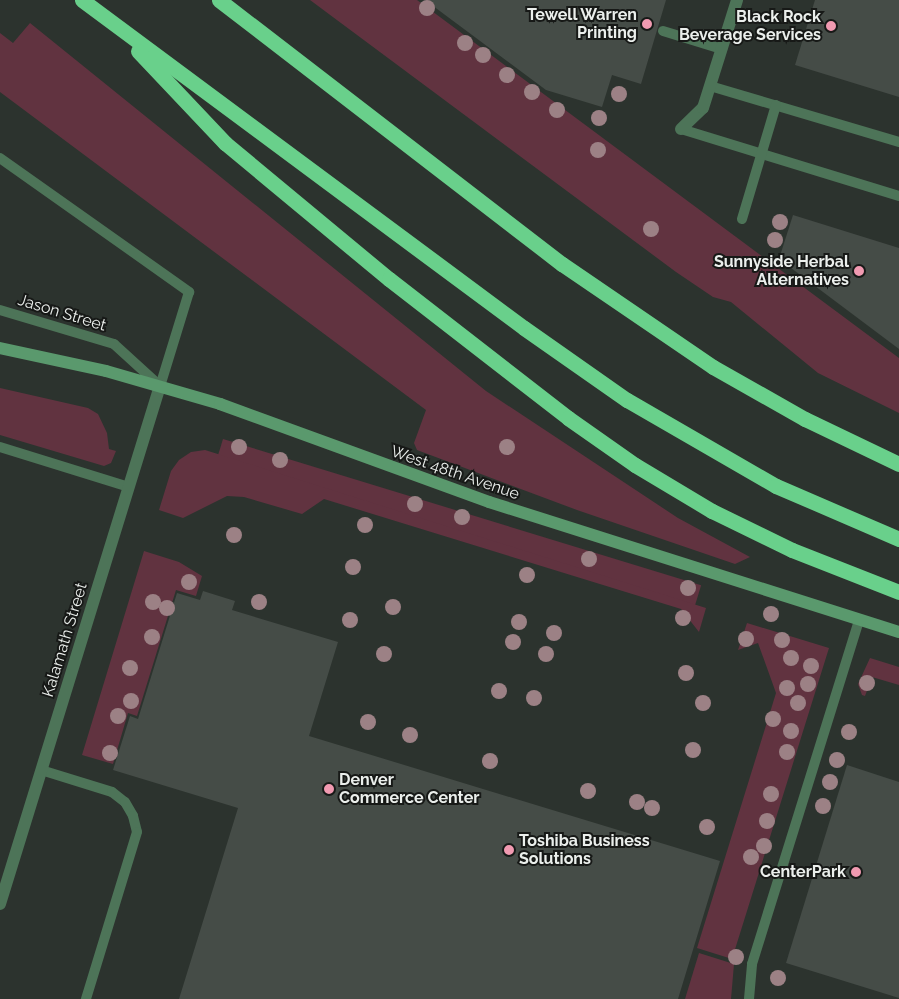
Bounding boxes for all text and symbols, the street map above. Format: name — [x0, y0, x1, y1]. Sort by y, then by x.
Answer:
place label: Tewell Warren Printing — [526, 5, 637, 43]
place label: Black Rock Beverage Services — [679, 7, 821, 45]
marker: Tewell Warren Printing — [641, 18, 653, 30]
marker: Black Rock Beverage Services — [825, 20, 837, 32]
place label: Sunnyside Herbal Alternatives — [714, 252, 849, 290]
marker: Sunnyside Herbal Alternatives — [853, 265, 865, 277]
street label: Jason Street — [16, 290, 108, 336]
street label: West 48th Avenue — [388, 442, 522, 504]
street label: Kalamath Street — [38, 581, 92, 699]
place label: Denver Commerce Center — [339, 770, 479, 808]
marker: Denver Commerce Center — [323, 783, 335, 795]
place label: Toshiba Business Solutions — [519, 831, 650, 869]
marker: Toshiba Business Solutions — [503, 844, 515, 856]
place label: CenterPark — [760, 862, 846, 882]
marker: CenterPark — [850, 866, 862, 878]

